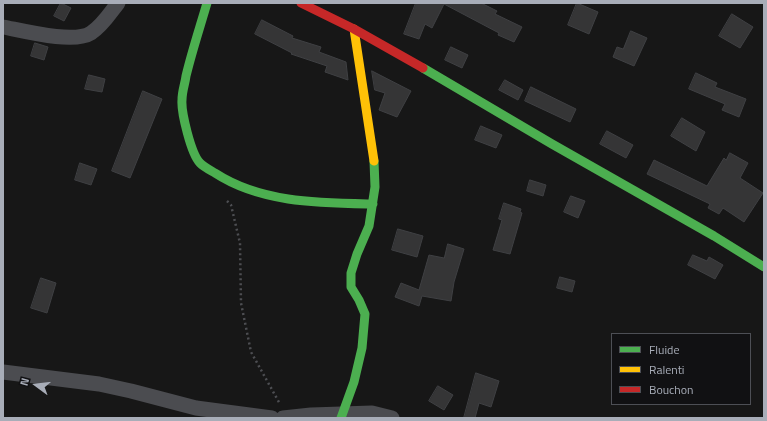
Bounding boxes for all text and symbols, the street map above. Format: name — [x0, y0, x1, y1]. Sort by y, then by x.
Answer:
legend — [611, 333, 751, 405]
text: Fluide — [649, 340, 680, 359]
text: Ralenti — [649, 360, 684, 379]
north arrow — [16, 365, 56, 405]
text: N — [16, 376, 33, 388]
text: Bouchon — [649, 380, 694, 399]

